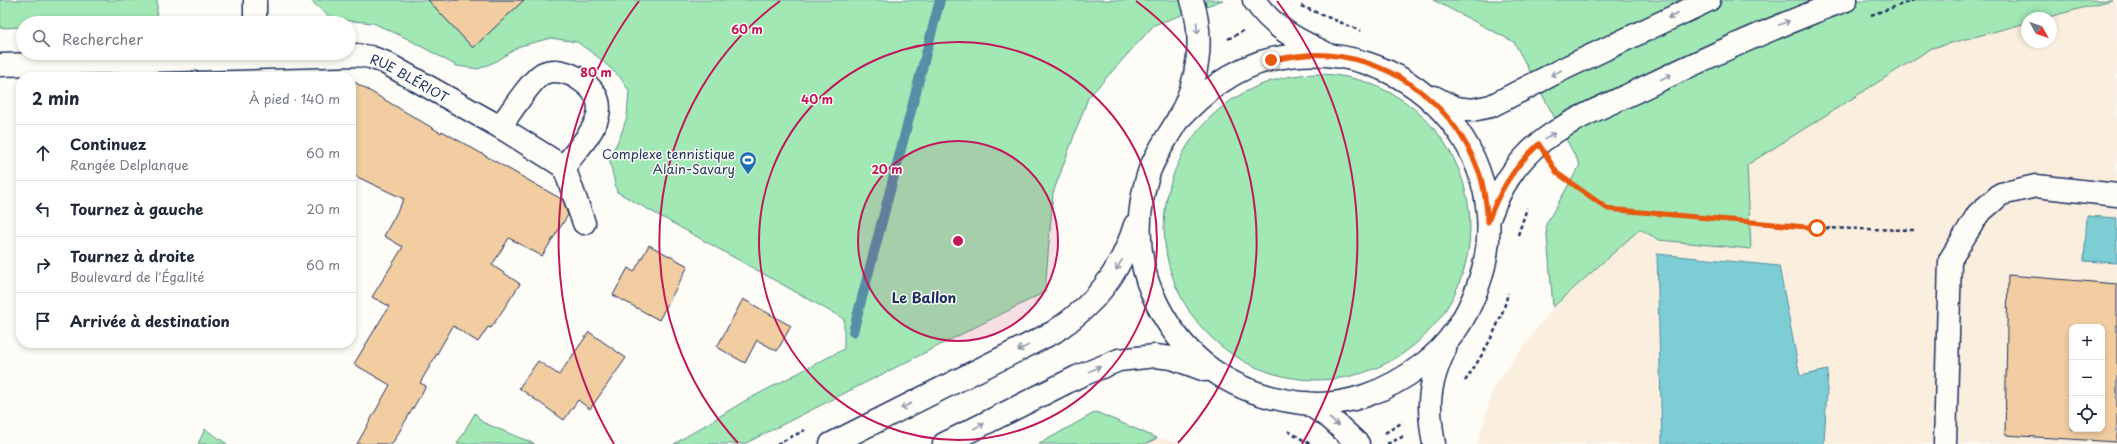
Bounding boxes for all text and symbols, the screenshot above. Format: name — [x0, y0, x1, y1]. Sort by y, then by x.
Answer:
north arrow — [2021, 12, 2057, 48]
one-way arrow — [1668, 13, 1680, 20]
search box — [16, 16, 356, 60]
one-way arrow — [1778, 19, 1790, 27]
text: 60 m — [731, 20, 763, 38]
one-way arrow — [1194, 21, 1201, 34]
icon: search — [30, 27, 52, 49]
text: Rechercher — [62, 27, 143, 50]
street label: RUE BLÉRIOT — [368, 48, 453, 106]
route end — [1262, 51, 1280, 69]
text: 80 m — [580, 63, 612, 81]
one-way arrow — [1550, 69, 1562, 77]
one-way arrow — [1660, 73, 1672, 80]
text: 2 min — [32, 85, 79, 111]
text: À pied · 140 m — [249, 89, 340, 108]
text: 40 m — [801, 90, 833, 108]
text: Continuez — [70, 132, 146, 155]
one-way arrow — [1545, 132, 1556, 140]
icon: ahead — [32, 142, 54, 164]
text: 60 m — [306, 143, 340, 162]
place label: Complexe tennistique Alain-Savary — [602, 144, 735, 178]
sports icon: Complexe tennistique Alain-Savary — [738, 150, 758, 175]
text: Rangée Delplanque — [70, 155, 189, 174]
text: 20 m — [871, 160, 903, 178]
text: Tournez à gauche — [70, 197, 204, 220]
icon: left — [32, 198, 54, 220]
text: 20 m — [306, 199, 340, 218]
route start — [1808, 219, 1826, 237]
centre of rings — [951, 234, 965, 248]
text: Tournez à droite — [70, 244, 195, 267]
icon: right — [32, 254, 54, 276]
text: 60 m — [306, 255, 340, 274]
one-way arrow — [1115, 259, 1123, 271]
text: Boulevard de l'Égalité — [70, 267, 204, 286]
district label: Le Ballon — [892, 287, 957, 308]
text: Arrivée à destination — [70, 309, 230, 332]
icon: arrive — [32, 310, 54, 332]
map controls — [2069, 324, 2105, 432]
button: + — [2069, 324, 2105, 360]
one-way arrow — [1017, 345, 1029, 352]
button: − — [2069, 360, 2105, 396]
one-way arrow — [1089, 365, 1101, 372]
button: locate — [2069, 396, 2105, 432]
one-way arrow — [901, 403, 913, 410]
one-way arrow — [1328, 417, 1339, 426]
one-way arrow — [972, 422, 984, 429]

